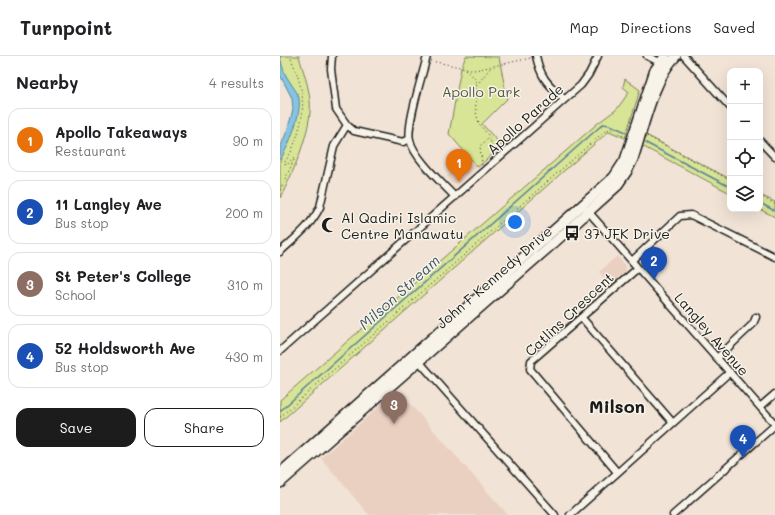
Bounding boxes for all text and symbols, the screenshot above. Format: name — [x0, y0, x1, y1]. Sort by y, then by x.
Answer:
text: Turnpoint — [20, 15, 112, 40]
text: Map — [570, 18, 598, 37]
text: Directions — [620, 18, 691, 37]
text: Saved — [713, 18, 755, 37]
map controls — [727, 68, 763, 212]
button: + — [727, 68, 763, 104]
text: Nearby — [16, 71, 78, 93]
text: 4 results — [209, 74, 264, 91]
street label: Apollo Parade — [483, 79, 567, 159]
park label: Apollo Park — [442, 82, 520, 101]
button: − — [727, 104, 763, 140]
text: Apollo Takeaways — [55, 122, 187, 142]
text: 1 — [27, 132, 33, 149]
text: 90 m — [233, 132, 263, 149]
button: locate — [727, 140, 763, 176]
text: Restaurant — [55, 142, 126, 159]
pin: 1 — [446, 149, 472, 182]
button: layers — [727, 176, 763, 212]
text: 11 Langley Ave — [55, 194, 162, 214]
text: 2 — [26, 204, 34, 221]
text: 200 m — [225, 204, 263, 221]
place label: Al Qadiri Islamic Centre Manawatu — [341, 208, 464, 243]
your location — [505, 212, 525, 232]
text: Bus stop — [55, 214, 108, 231]
mosque icon: Al Qadiri Islamic Centre Manawatu — [320, 216, 338, 234]
street label: John F Kennedy Drive — [432, 221, 556, 333]
bus stop icon: 37 JFK Drive — [563, 224, 581, 242]
place label: 37 JFK Drive — [584, 224, 670, 243]
pin: 2 — [641, 247, 667, 280]
water label: Milson Stream — [354, 250, 444, 334]
text: St Peter's College — [55, 266, 191, 286]
street label: Catlins Crescent — [520, 268, 618, 360]
text: 3 — [26, 276, 34, 293]
text: 310 m — [227, 276, 263, 293]
text: School — [55, 286, 96, 303]
street label: Langley Avenue — [671, 288, 753, 380]
text: 52 Holdsworth Ave — [55, 338, 195, 358]
text: 4 — [26, 348, 34, 365]
text: 430 m — [225, 348, 263, 365]
text: Bus stop — [55, 358, 108, 375]
pin: 3 — [381, 391, 407, 424]
district label: Milson — [589, 394, 645, 418]
button: Save — [16, 408, 136, 447]
button: Share — [144, 408, 264, 447]
pin: 4 — [730, 425, 756, 458]

